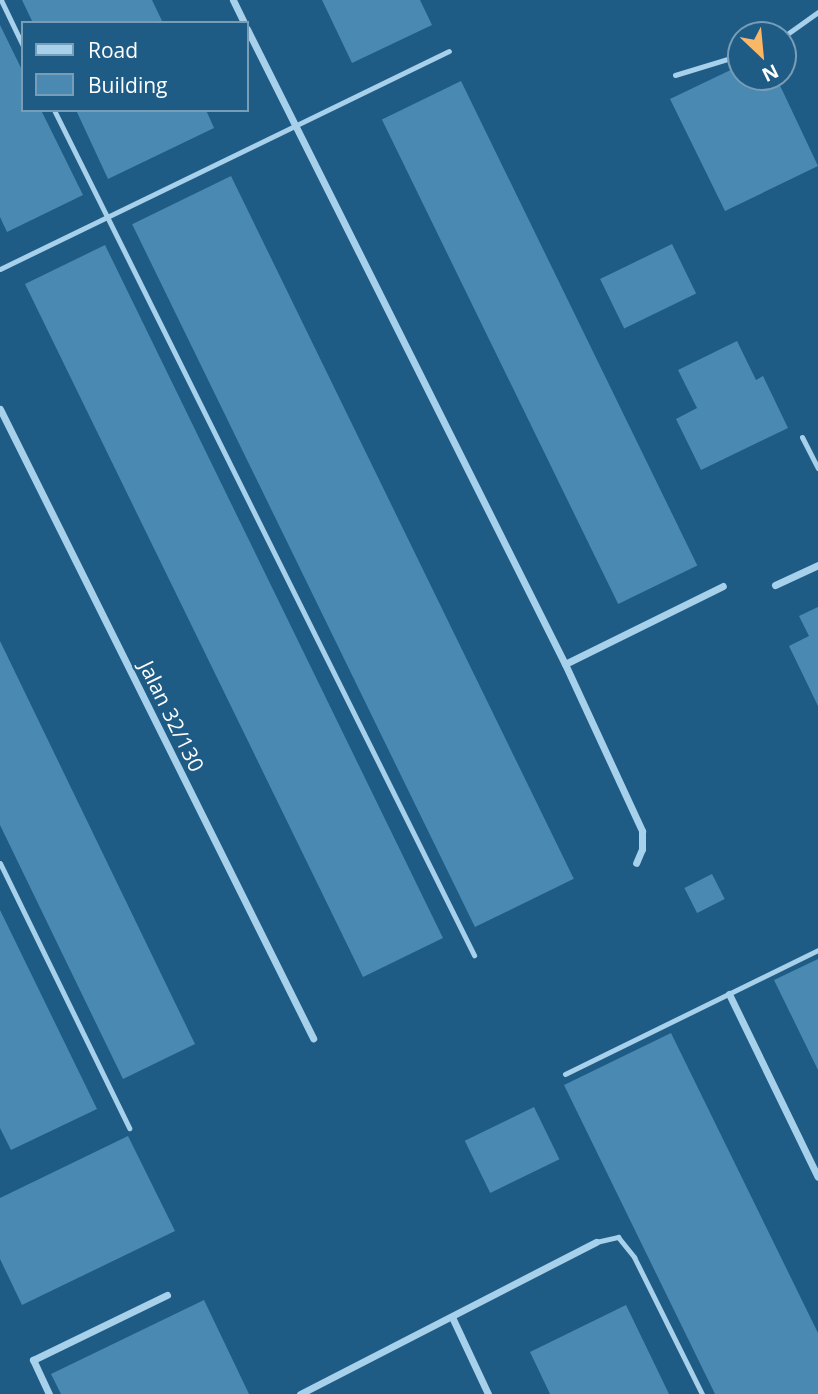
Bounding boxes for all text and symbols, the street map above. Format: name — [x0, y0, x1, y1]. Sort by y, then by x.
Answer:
legend — [21, 21, 248, 112]
north arrow — [727, 21, 797, 91]
text: Road — [88, 36, 138, 64]
text: N — [758, 58, 783, 88]
text: Building — [88, 71, 167, 99]
street label: Jalan 32/130 — [134, 656, 210, 776]

